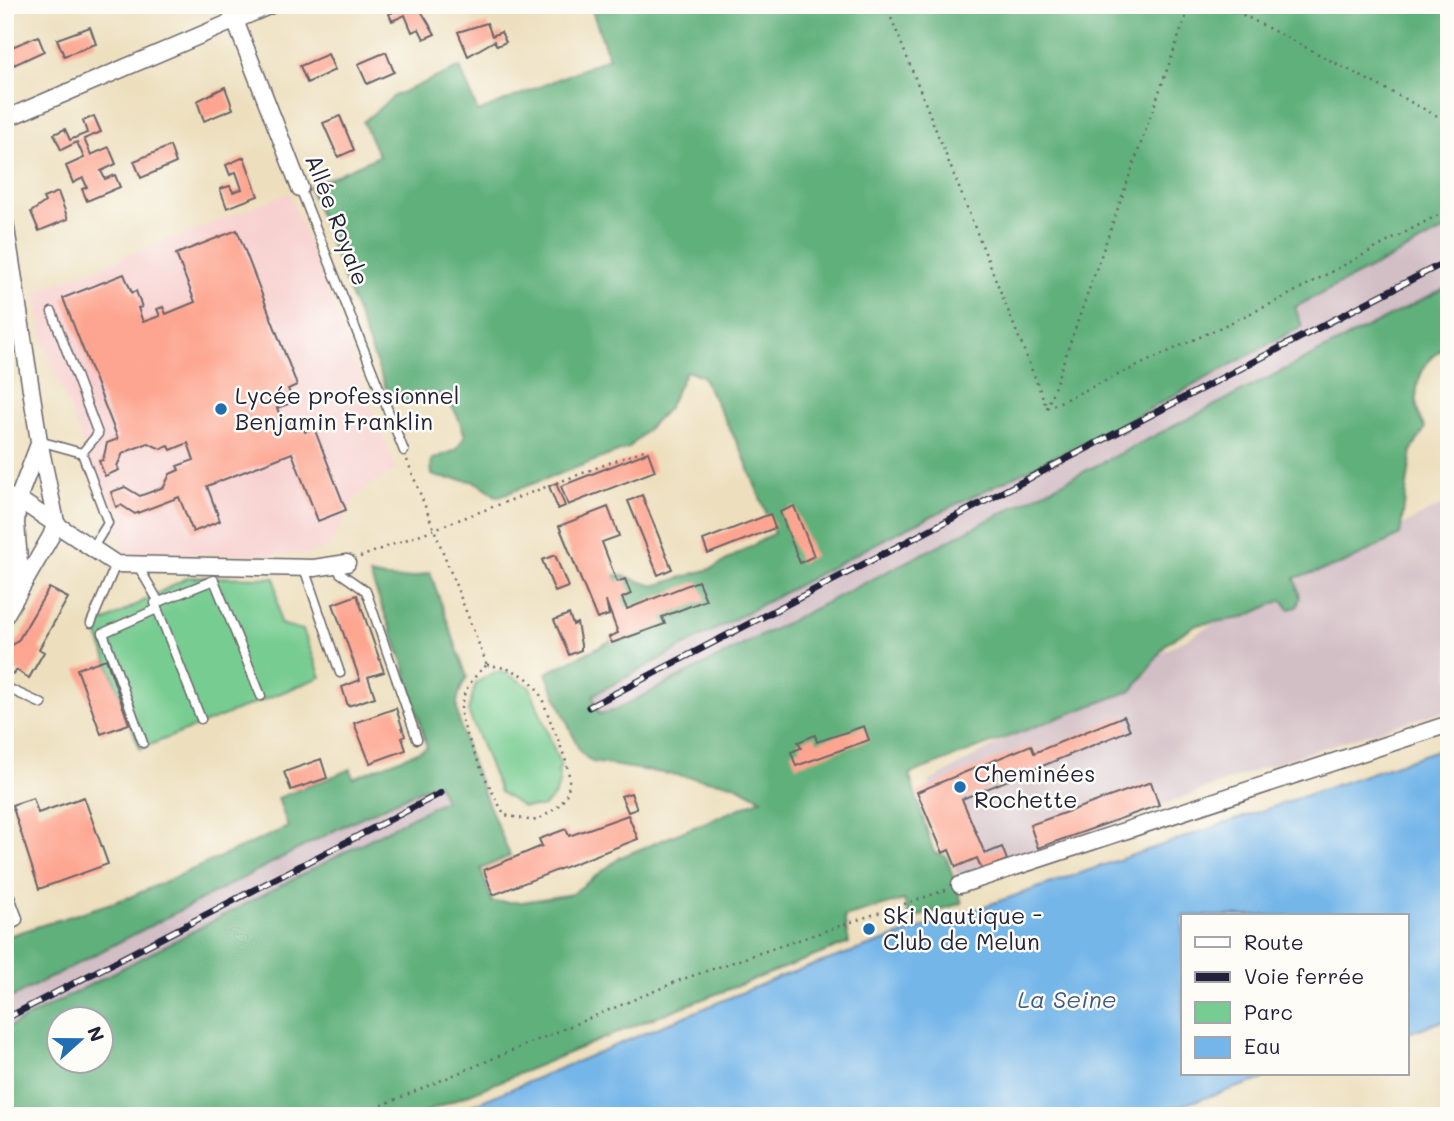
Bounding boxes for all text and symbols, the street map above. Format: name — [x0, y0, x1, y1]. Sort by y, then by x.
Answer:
street label: Allée Royale — [299, 150, 377, 289]
place label: Lycée professionnel Benjamin Franklin — [235, 380, 460, 436]
marker: Lycée professionnel Benjamin Franklin — [213, 401, 229, 417]
place label: Cheminées Rochette — [974, 758, 1095, 814]
marker: Cheminées Rochette — [952, 779, 968, 795]
place label: Ski Nautique - Club de Melun — [883, 900, 1042, 956]
legend — [1181, 914, 1408, 1076]
marker: Ski Nautique - Club de Melun — [861, 921, 877, 937]
text: Route — [1244, 928, 1304, 955]
text: Voie ferrée — [1244, 962, 1364, 989]
water label: La Seine — [1017, 983, 1117, 1014]
text: Parc — [1244, 998, 1293, 1025]
north arrow — [46, 1006, 116, 1076]
text: N — [82, 1023, 111, 1045]
text: Eau — [1244, 1032, 1281, 1059]

